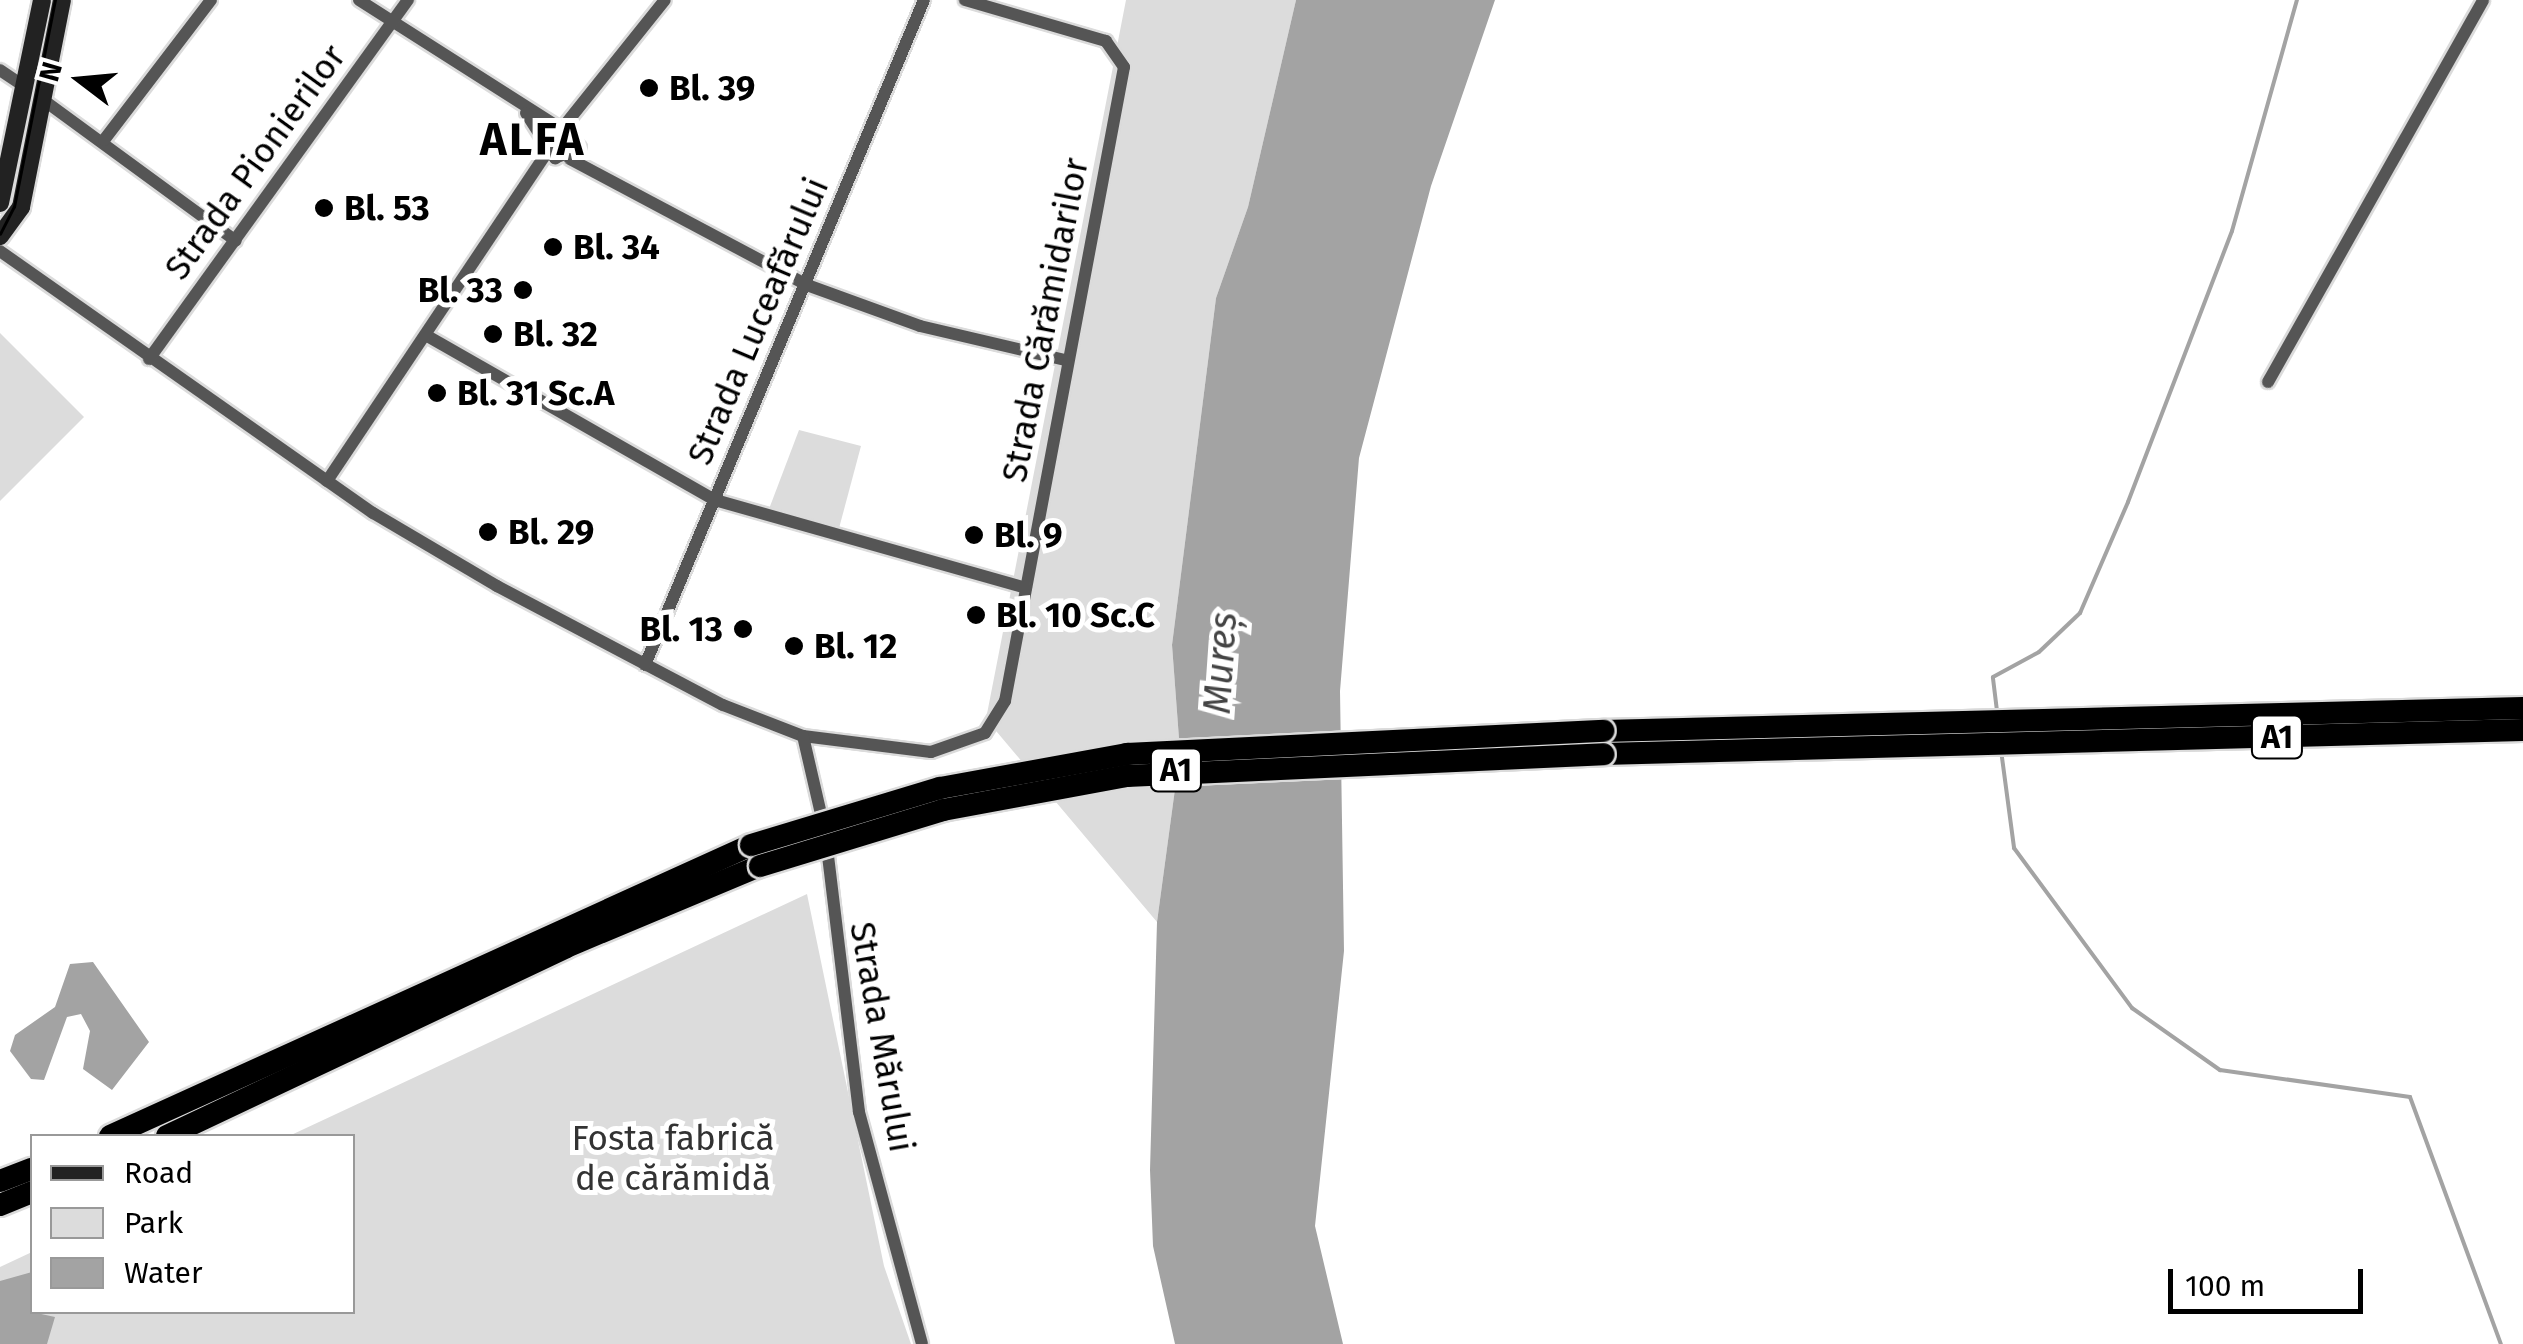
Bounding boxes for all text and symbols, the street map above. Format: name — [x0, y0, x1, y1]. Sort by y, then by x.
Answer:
north arrow — [30, 30, 130, 130]
street label: Strada Pionierilor — [156, 36, 354, 288]
text: N — [32, 58, 69, 85]
place label: Bl. 39 — [669, 67, 755, 109]
marker: Bl. 39 — [638, 77, 660, 99]
district label: ALFA — [480, 114, 586, 168]
street label: Strada Cărămidarilor — [993, 154, 1097, 486]
street label: Strada Luceafărului — [679, 171, 837, 471]
place label: Bl. 53 — [344, 187, 430, 229]
marker: Bl. 53 — [313, 197, 335, 219]
place label: Bl. 34 — [573, 226, 660, 268]
marker: Bl. 34 — [542, 236, 564, 258]
place label: Bl. 33 — [418, 269, 503, 311]
marker: Bl. 33 — [512, 279, 534, 301]
place label: Bl. 32 — [513, 313, 598, 355]
marker: Bl. 32 — [482, 323, 504, 345]
place label: Bl. 31 Sc.A — [457, 372, 614, 414]
marker: Bl. 31 Sc.A — [426, 382, 448, 404]
place label: Bl. 29 — [508, 511, 594, 553]
place label: Bl. 9 — [994, 514, 1063, 556]
marker: Bl. 29 — [477, 521, 499, 543]
marker: Bl. 9 — [963, 524, 985, 546]
place label: Bl. 10 Sc.C — [996, 594, 1155, 636]
marker: Bl. 10 Sc.C — [965, 604, 987, 626]
place label: Bl. 13 — [640, 608, 723, 650]
water label: Mureș — [1195, 611, 1247, 715]
marker: Bl. 13 — [732, 618, 754, 640]
place label: Bl. 12 — [814, 625, 897, 667]
marker: Bl. 12 — [783, 635, 805, 657]
road number: A1 — [2250, 710, 2304, 764]
road number: A1 — [1148, 743, 1204, 797]
street label: Strada Mărului — [841, 919, 923, 1155]
park label: Fosta fabrică de cărămidă — [571, 1117, 775, 1199]
legend — [30, 1134, 355, 1314]
text: Road — [124, 1155, 193, 1191]
text: Park — [124, 1205, 183, 1241]
scale bar — [2173, 1249, 2368, 1311]
text: Water — [124, 1255, 203, 1291]
text: 100 m — [2185, 1268, 2265, 1304]

